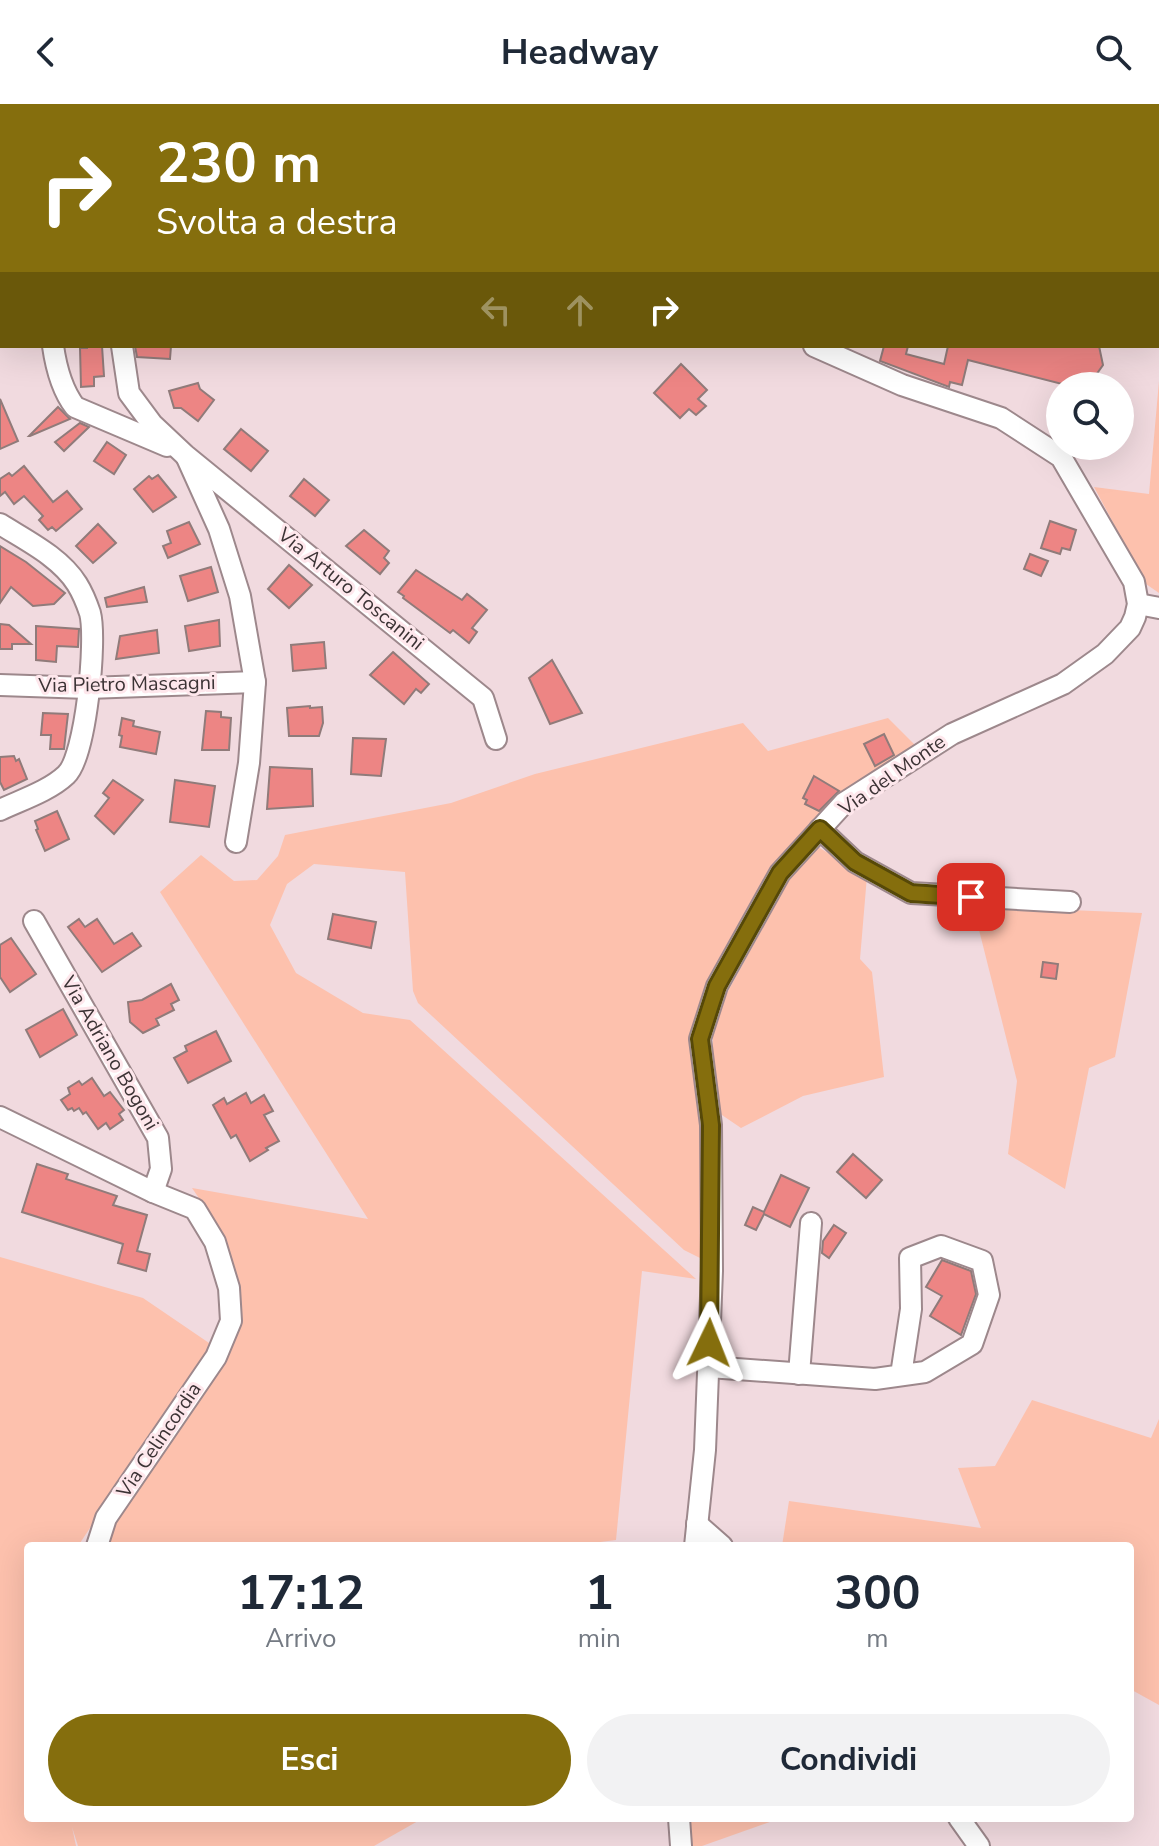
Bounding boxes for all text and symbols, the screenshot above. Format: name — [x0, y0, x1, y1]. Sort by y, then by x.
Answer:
text: Headway — [501, 28, 658, 77]
icon: back — [24, 30, 68, 74]
icon: search — [1091, 30, 1135, 74]
text: 230 m — [156, 125, 321, 202]
icon: right — [24, 136, 128, 240]
text: Svolta a destra — [156, 198, 397, 247]
icon: left — [474, 288, 518, 332]
icon: ahead — [558, 288, 602, 332]
icon: right — [642, 288, 686, 332]
map controls — [1046, 372, 1134, 460]
button: search — [1046, 372, 1134, 460]
street label: Via Arturo Toscanini — [271, 521, 430, 656]
street label: Via Pietro Mascagni — [37, 669, 216, 699]
street label: Via del Monte — [832, 728, 951, 822]
pin — [937, 863, 1005, 931]
icon: arrive — [949, 875, 993, 919]
street label: Via Adriano Bogoni — [54, 970, 165, 1135]
position arrow — [667, 1301, 751, 1385]
street label: Via Celincordia — [110, 1377, 208, 1504]
text: 17:12 — [237, 1560, 364, 1626]
text: 1 — [585, 1560, 614, 1626]
text: 300 — [834, 1560, 921, 1626]
text: Arrivo — [265, 1621, 337, 1656]
text: min — [578, 1621, 621, 1656]
text: m — [866, 1621, 889, 1656]
button: Esci — [48, 1714, 571, 1806]
button: Condividi — [587, 1714, 1110, 1806]

